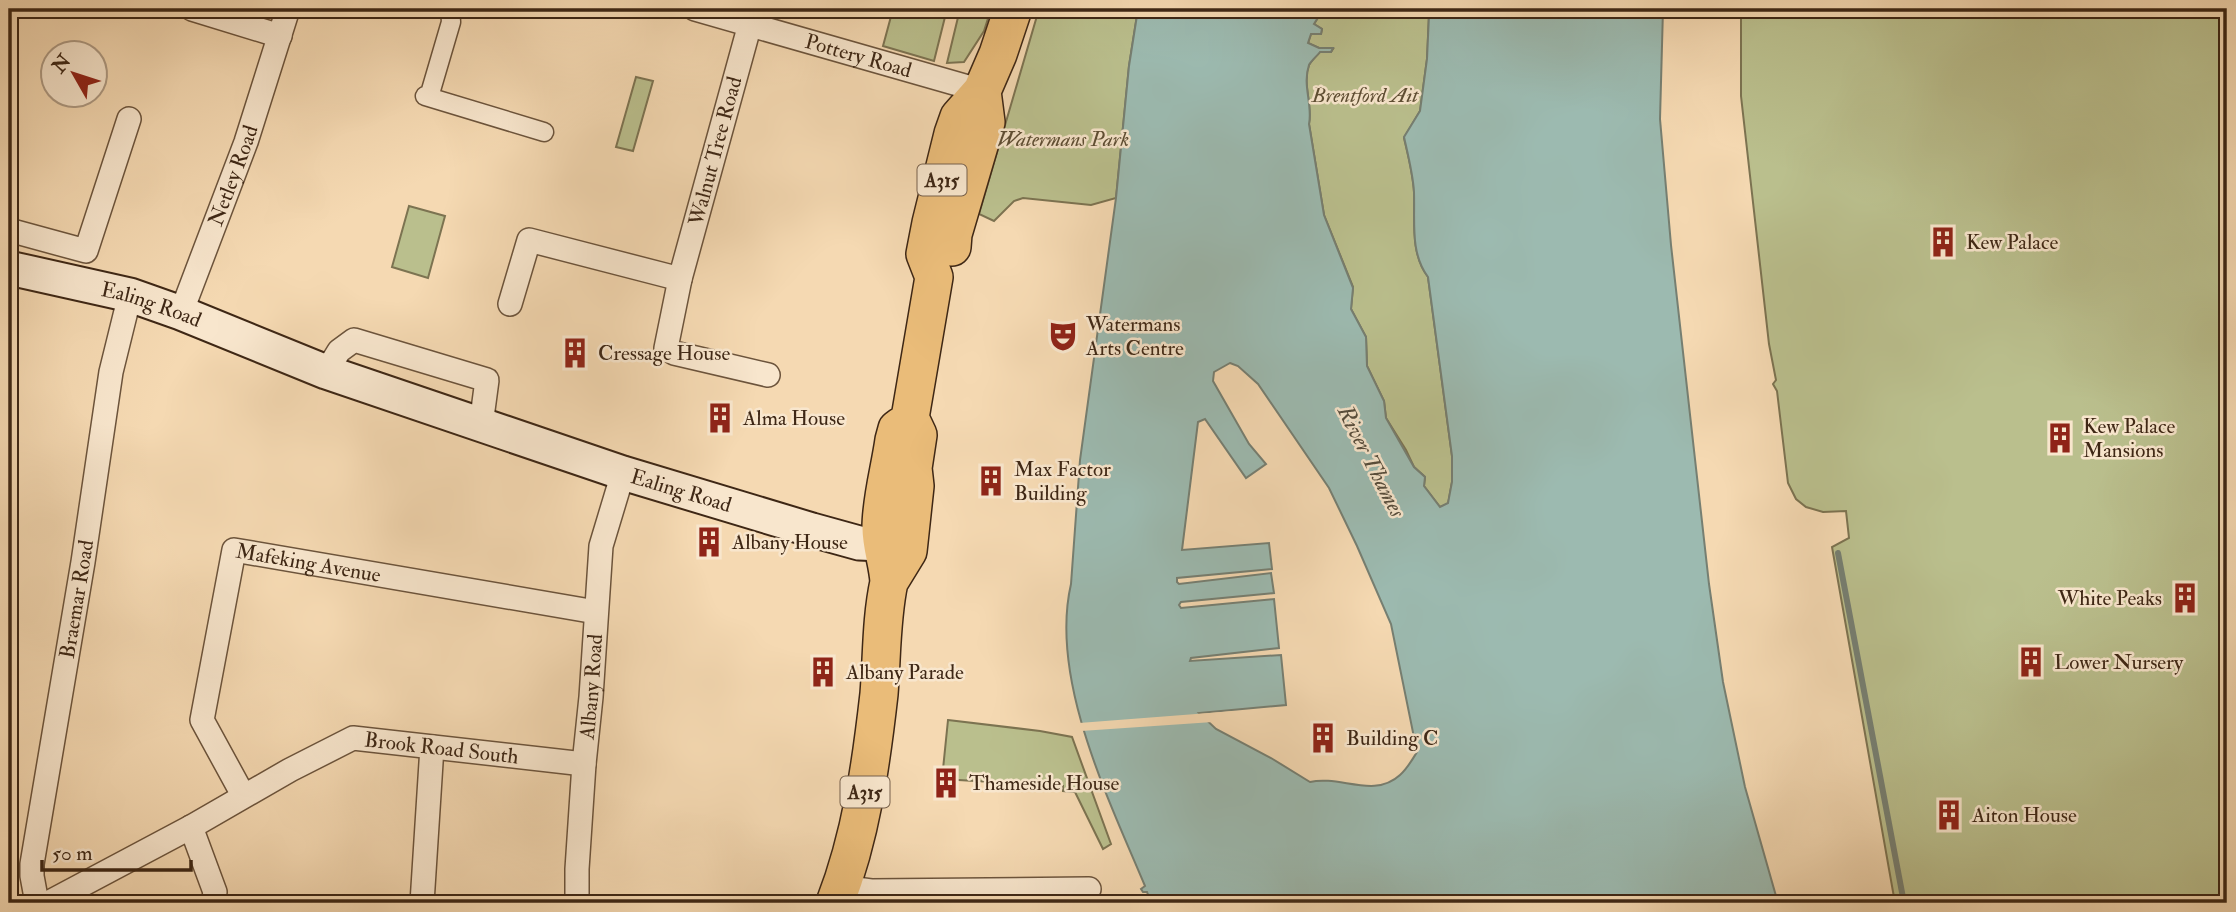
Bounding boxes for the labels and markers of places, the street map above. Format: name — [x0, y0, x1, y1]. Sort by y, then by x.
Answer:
building icon: Kew Palace — [1926, 225, 1960, 259]
place label: Kew Palace — [1966, 229, 2058, 256]
place label: Watermans Arts Centre — [1085, 311, 1184, 362]
theatre icon: Watermans Arts Centre — [1046, 319, 1080, 353]
building icon: Cressage House — [558, 336, 592, 370]
place label: Cressage House — [598, 340, 730, 367]
building icon: Alma House — [703, 401, 737, 435]
place label: Alma House — [742, 405, 845, 432]
place label: Kew Palace Mansions — [2083, 413, 2175, 464]
building icon: Kew Palace Mansions — [2043, 421, 2077, 455]
place label: Max Factor Building — [1014, 456, 1111, 507]
building icon: Max Factor Building — [974, 464, 1008, 498]
building icon: Albany House — [692, 525, 726, 559]
place label: Albany House — [731, 529, 848, 556]
building icon: White Peaks — [2168, 581, 2202, 615]
place label: White Peaks — [2057, 585, 2162, 612]
building icon: Lower Nursery — [2014, 645, 2048, 679]
place label: Lower Nursery — [2054, 649, 2184, 676]
building icon: Albany Parade — [806, 655, 840, 689]
place label: Albany Parade — [845, 659, 964, 686]
building icon: Building C — [1306, 721, 1340, 755]
place label: Building C — [1346, 725, 1438, 752]
building icon: Thameside House — [929, 766, 963, 800]
place label: Thameside House — [969, 770, 1120, 797]
building icon: Aiton House — [1932, 798, 1966, 832]
place label: Aiton House — [1971, 802, 2077, 829]

